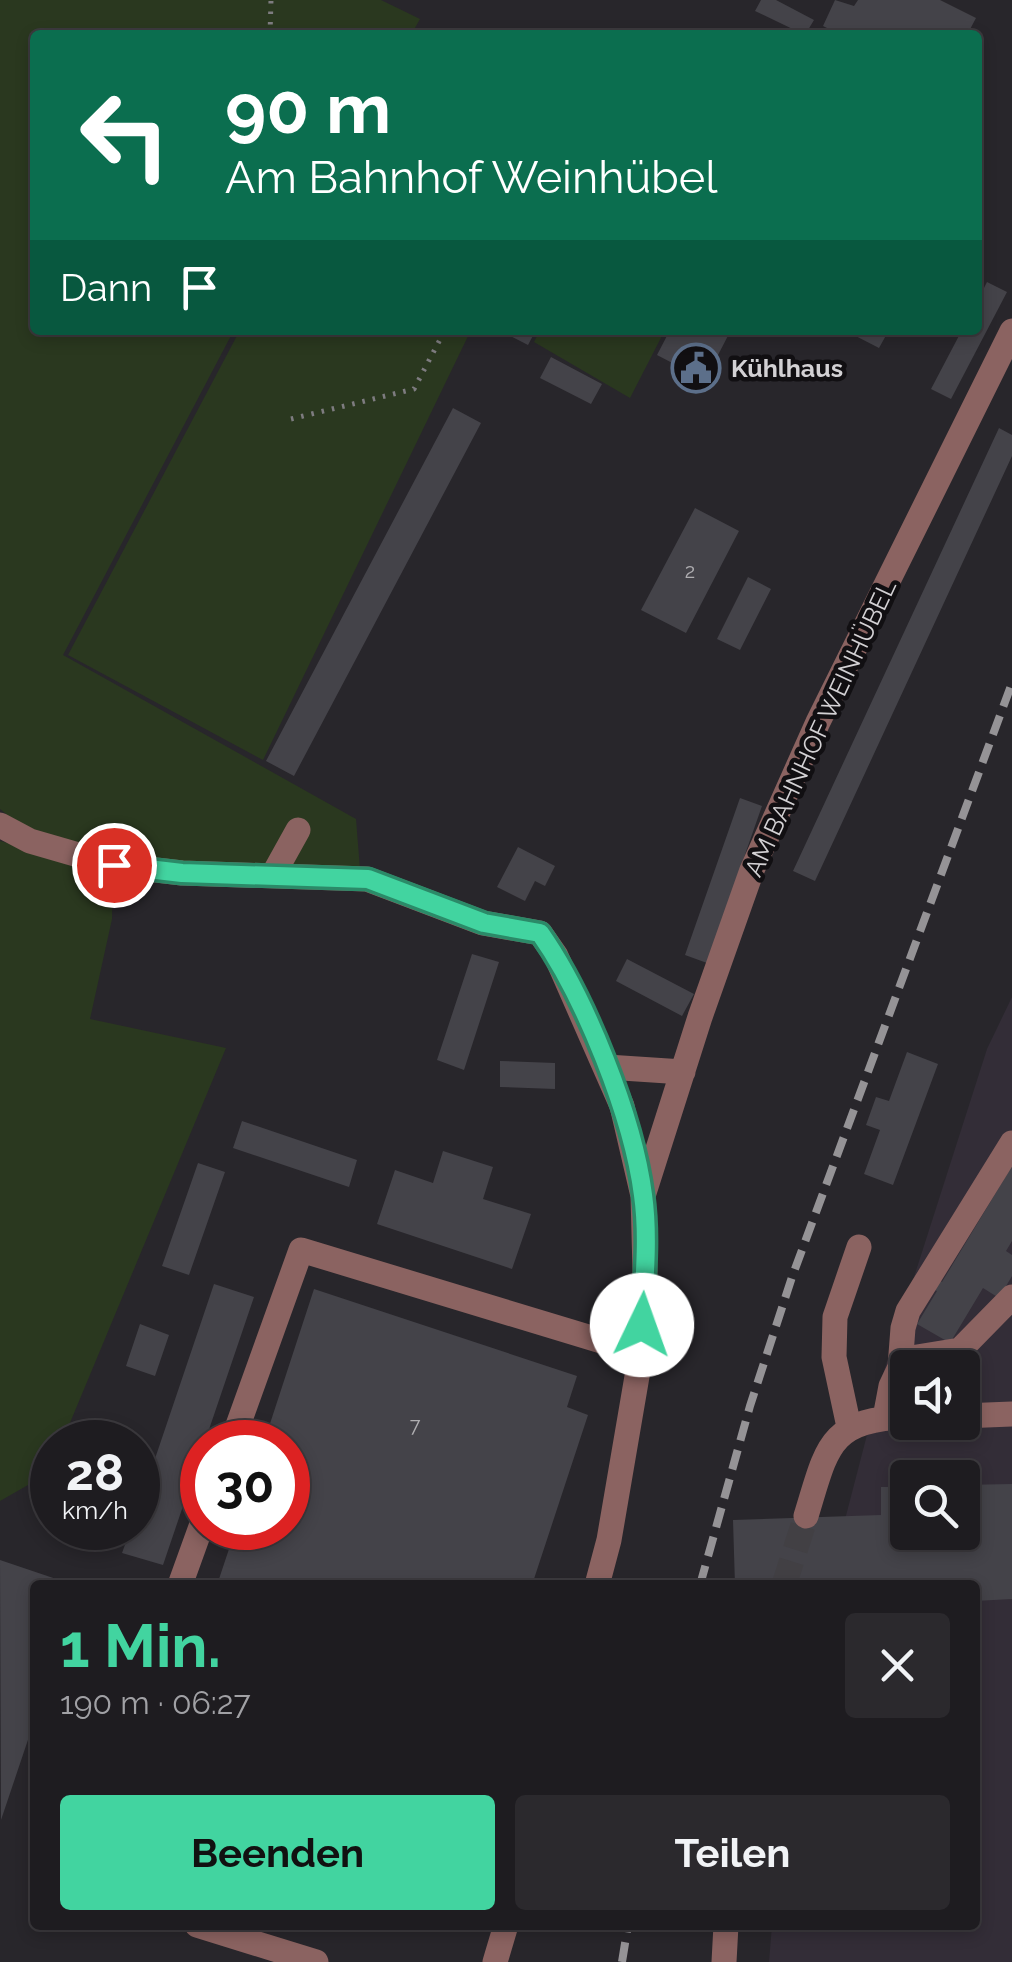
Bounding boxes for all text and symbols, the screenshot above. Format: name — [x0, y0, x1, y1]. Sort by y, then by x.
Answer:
text: 90 m — [225, 67, 391, 149]
icon: left — [60, 70, 190, 200]
text: Am Bahnhof Weinhübel — [225, 151, 718, 204]
icon: arrive — [172, 260, 227, 315]
text: Dann — [60, 265, 152, 310]
public building icon: Kühlhaus — [670, 342, 722, 394]
place label: Kühlhaus — [731, 353, 843, 383]
house number: 2 — [685, 559, 695, 583]
street label: AM BAHNHOF WEINHÜBEL — [738, 575, 902, 881]
pin — [72, 823, 157, 908]
icon: arrive — [87, 838, 142, 893]
position arrow — [590, 1273, 694, 1377]
map controls — [890, 1350, 980, 1550]
button: sound — [890, 1350, 980, 1440]
house number: 7 — [410, 1413, 421, 1437]
speed limit sign: 30 — [180, 1420, 310, 1550]
text: 28 — [66, 1443, 124, 1502]
button: search — [890, 1460, 980, 1550]
text: km/h — [62, 1495, 128, 1525]
text: 1 Min. — [60, 1611, 221, 1681]
button: close — [845, 1613, 950, 1718]
text: 190 m · 06:27 — [60, 1684, 251, 1721]
button: Beenden — [60, 1795, 495, 1910]
button: Teilen — [515, 1795, 950, 1910]

